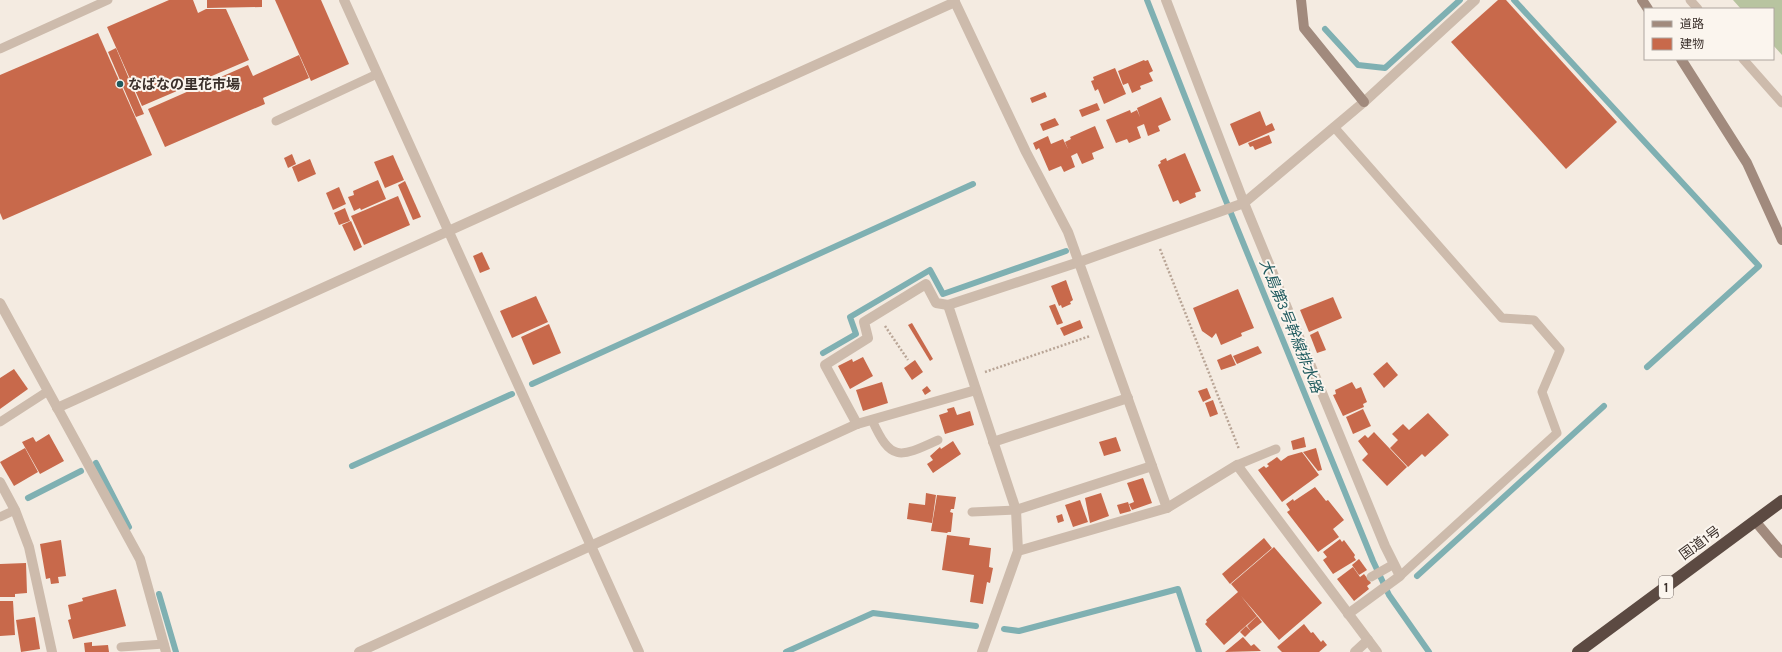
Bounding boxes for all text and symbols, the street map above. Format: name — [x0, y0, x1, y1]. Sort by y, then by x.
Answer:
legend — [1644, 8, 1774, 60]
text: 道路 — [1680, 17, 1704, 31]
text: 建物 — [1680, 37, 1704, 51]
place label: なばなの里花市場 — [128, 76, 240, 93]
marker: なばなの里花市場 — [115, 79, 125, 89]
water label: 大島第3号幹線排水路 — [1256, 256, 1327, 398]
street label: 国道1号 — [1676, 522, 1724, 564]
road number: 1 — [1659, 576, 1673, 598]

